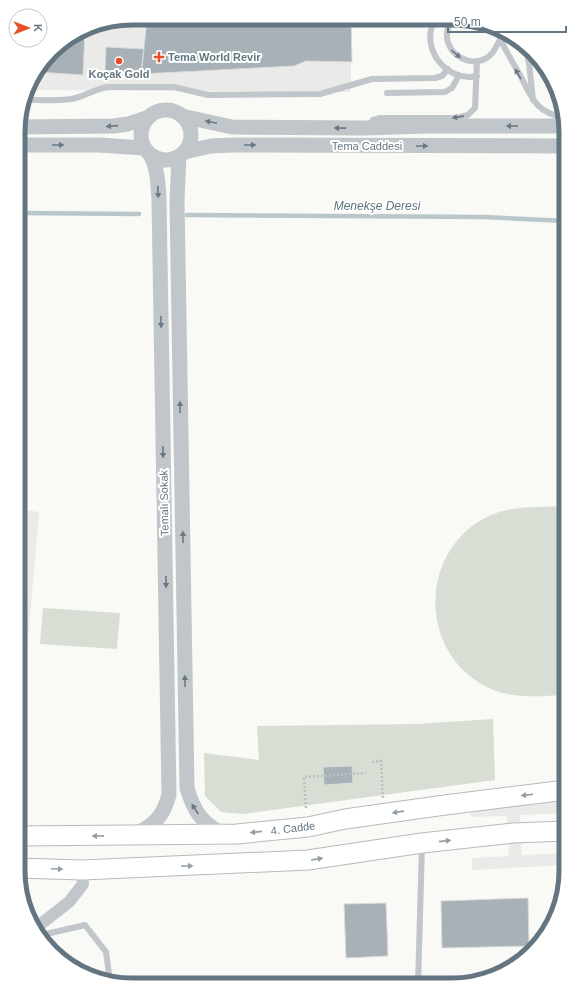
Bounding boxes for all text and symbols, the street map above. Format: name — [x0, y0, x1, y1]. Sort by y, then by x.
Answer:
north arrow — [8, 8, 48, 48]
scale bar — [448, 8, 566, 34]
text: 50 m — [454, 15, 481, 29]
text: K — [32, 24, 44, 32]
one-way arrow — [451, 50, 462, 58]
marker: Tema World Revir — [153, 51, 165, 63]
place label: Tema World Revir — [168, 51, 261, 63]
marker: Koçak Gold — [114, 56, 124, 66]
place label: Koçak Gold — [88, 68, 150, 80]
one-way arrow — [515, 68, 522, 80]
one-way arrow — [452, 114, 464, 120]
one-way arrow — [204, 119, 217, 125]
one-way arrow — [106, 122, 118, 129]
one-way arrow — [505, 123, 518, 129]
one-way arrow — [333, 125, 346, 131]
street label: Tema Caddesi — [332, 140, 402, 152]
one-way arrow — [52, 142, 65, 148]
one-way arrow — [244, 142, 257, 148]
one-way arrow — [416, 143, 429, 149]
one-way arrow — [155, 186, 162, 198]
water label: Menekşe Deresi — [334, 199, 421, 213]
one-way arrow — [158, 316, 164, 329]
one-way arrow — [177, 400, 183, 413]
one-way arrow — [160, 446, 167, 458]
street label: Temalı Sokak — [157, 469, 171, 536]
one-way arrow — [179, 531, 186, 543]
one-way arrow — [163, 576, 169, 589]
one-way arrow — [182, 674, 188, 687]
one-way arrow — [521, 792, 533, 798]
one-way arrow — [192, 804, 199, 815]
one-way arrow — [392, 809, 404, 815]
street label: 4. Cadde — [270, 819, 316, 837]
one-way arrow — [250, 829, 262, 836]
one-way arrow — [91, 833, 104, 839]
one-way arrow — [439, 837, 451, 844]
one-way arrow — [311, 856, 323, 862]
one-way arrow — [181, 863, 194, 869]
one-way arrow — [51, 866, 64, 872]

